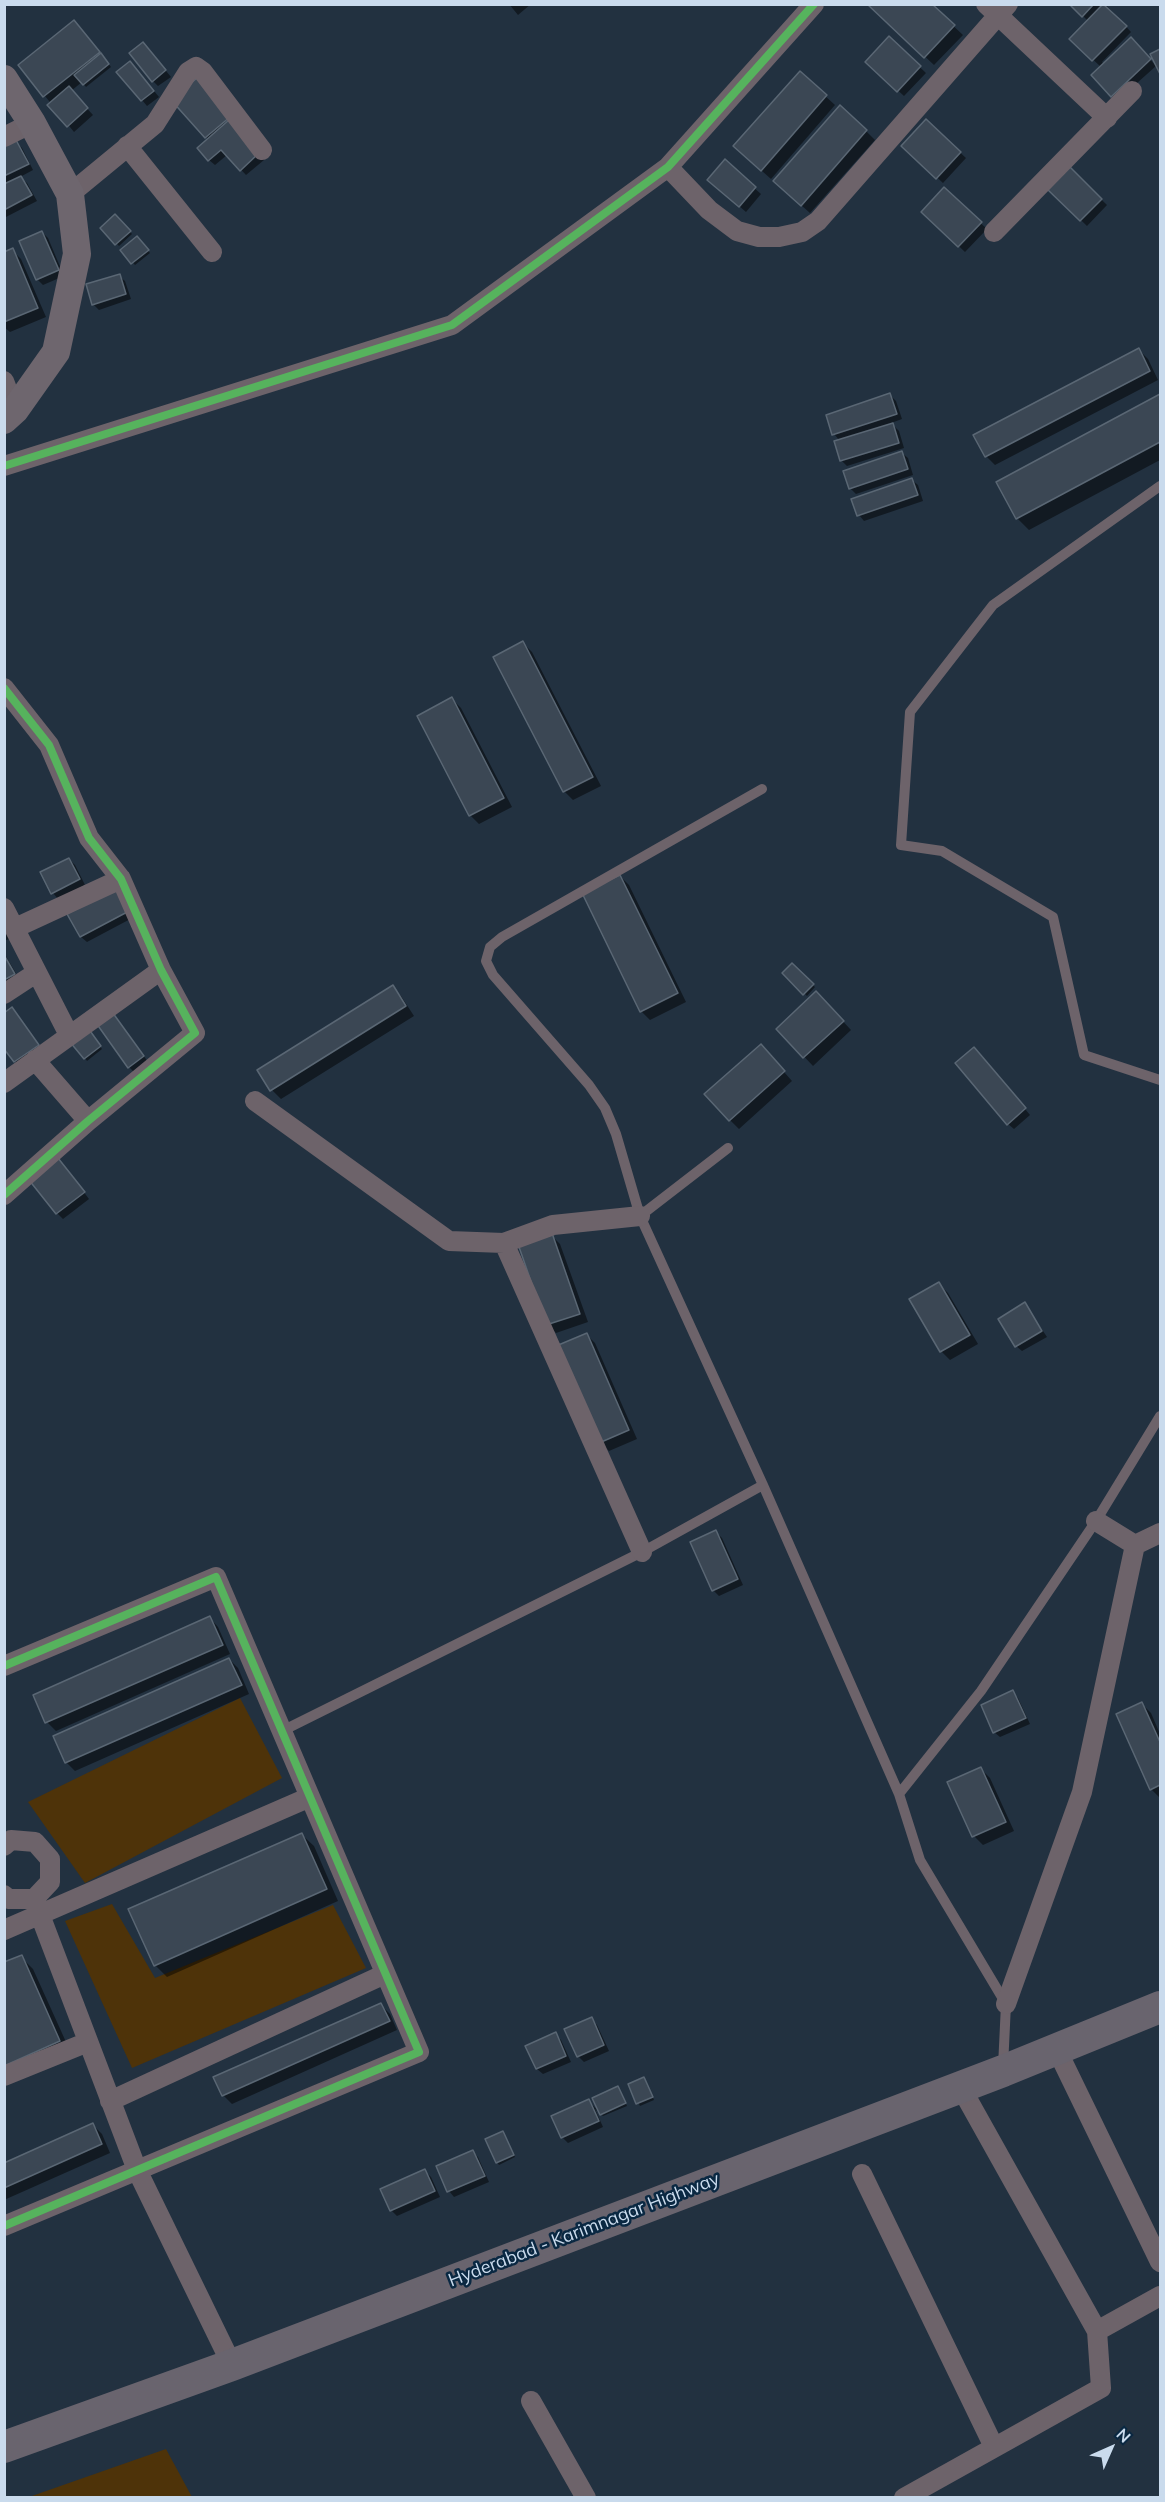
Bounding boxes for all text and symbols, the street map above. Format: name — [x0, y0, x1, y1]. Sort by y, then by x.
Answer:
street label: Hyderabad - Karimnagar Highway — [445, 2168, 723, 2292]
north arrow — [1081, 2418, 1141, 2478]
text: N — [1112, 2424, 1135, 2447]

